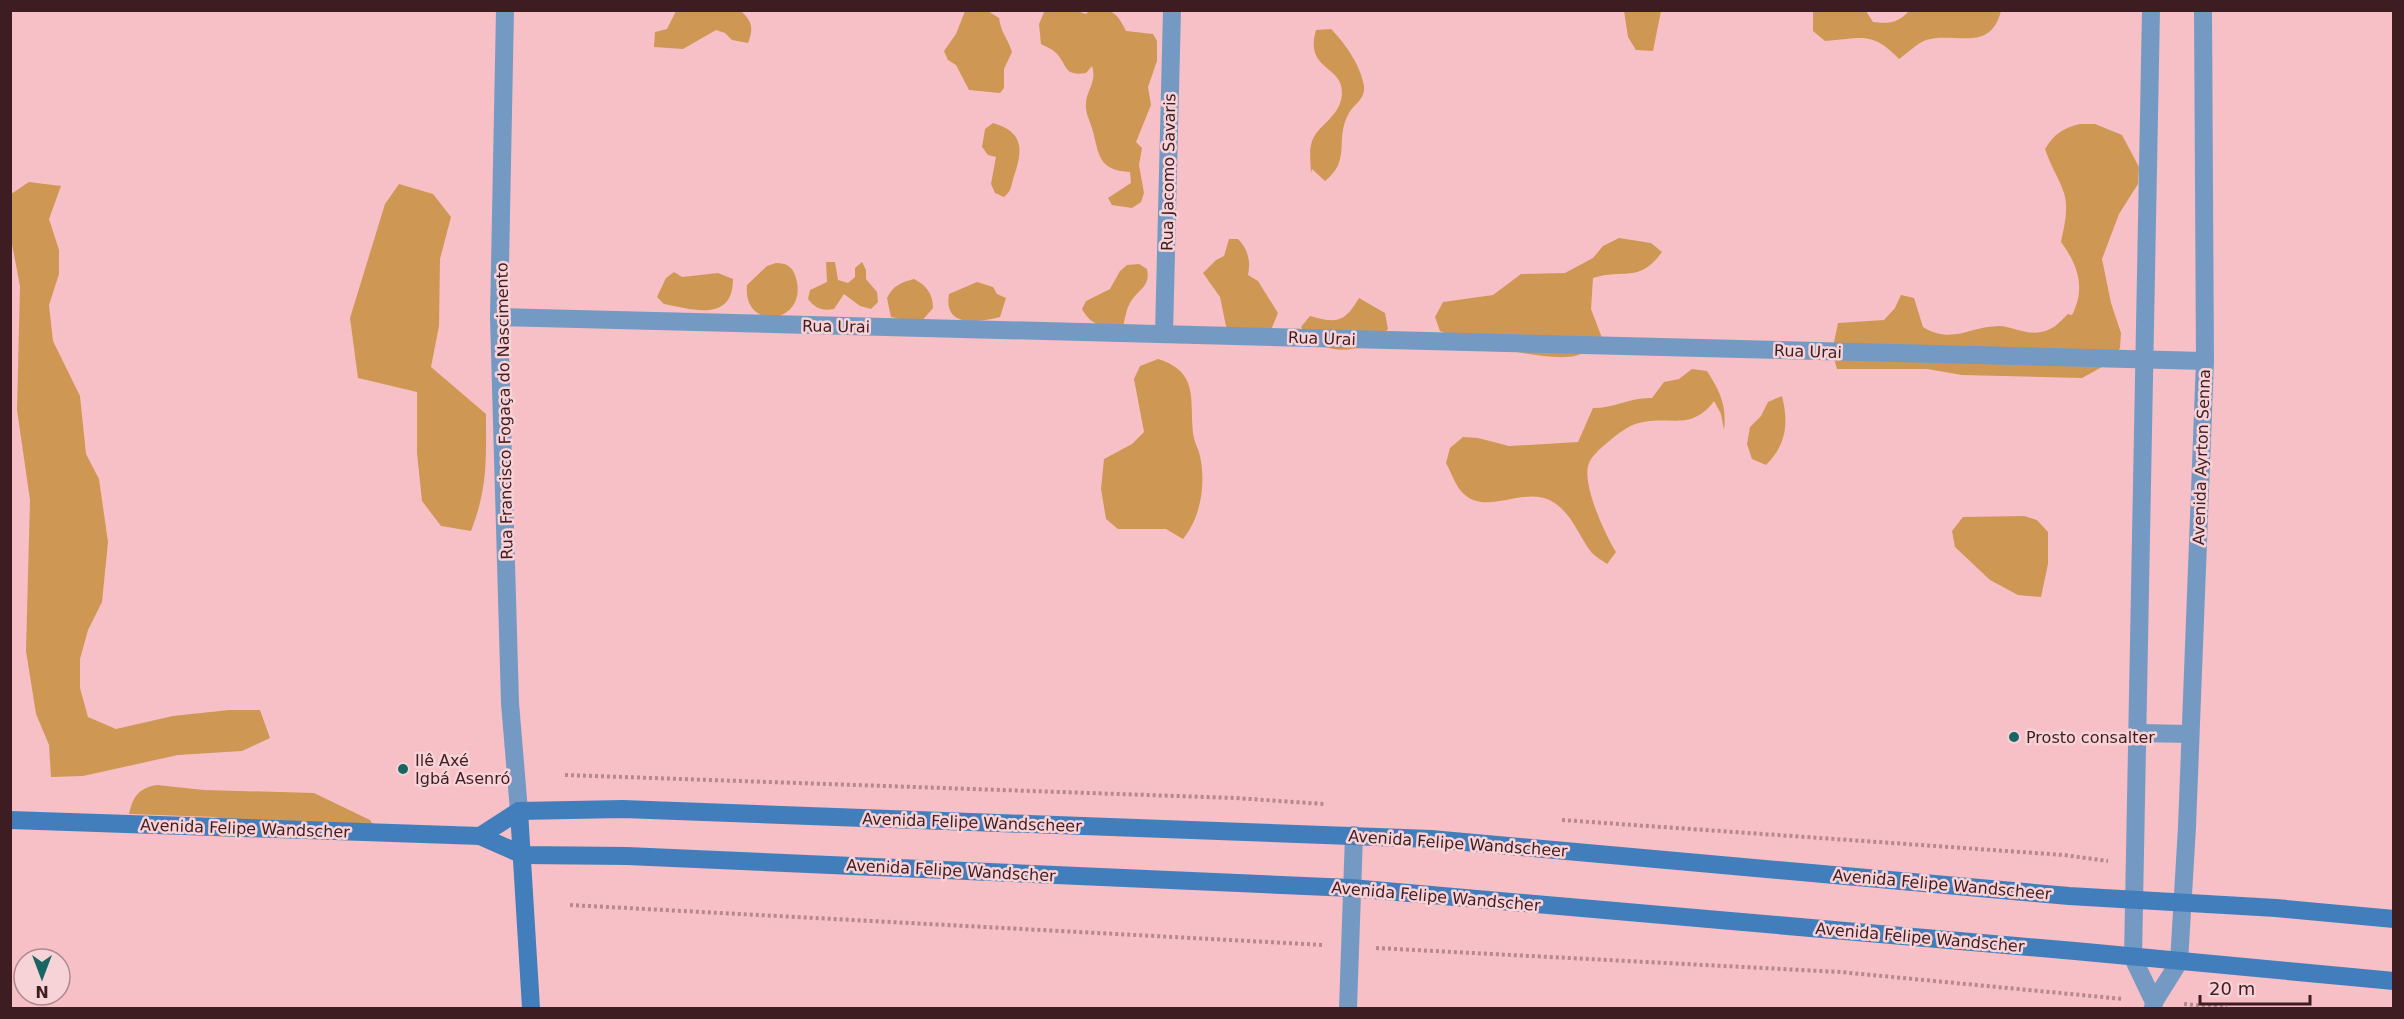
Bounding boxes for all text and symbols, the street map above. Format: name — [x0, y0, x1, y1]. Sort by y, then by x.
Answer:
street label: Rua Jacomo Savaris — [1158, 93, 1179, 251]
street label: Rua Francisco Fogaça do Nascimento — [492, 262, 517, 560]
street label: Rua Urai — [802, 316, 870, 337]
street label: Rua Urai — [1288, 328, 1356, 349]
street label: Rua Urai — [1774, 341, 1842, 362]
street label: Avenida Ayrton Senna — [2189, 369, 2214, 545]
place label: Prosto consalter — [2026, 728, 2155, 747]
marker: Prosto consalter — [2007, 730, 2021, 744]
place label: Ilê Axé Igbá Asenró — [415, 751, 510, 788]
marker: Ilê Axé Igbá Asenró — [396, 762, 410, 776]
street label: Avenida Felipe Wandscheer — [862, 809, 1082, 836]
street label: Avenida Felipe Wandscher — [140, 815, 351, 842]
street label: Avenida Felipe Wandscheer — [1348, 826, 1569, 861]
street label: Avenida Felipe Wandscher — [846, 856, 1057, 885]
street label: Avenida Felipe Wandscheer — [1832, 865, 2053, 904]
street label: Avenida Felipe Wandscher — [1331, 878, 1542, 915]
street label: Avenida Felipe Wandscher — [1815, 919, 2026, 956]
north arrow — [12, 947, 72, 1007]
scale bar — [2200, 968, 2310, 1006]
text: 20 m — [2209, 978, 2255, 999]
text: N — [35, 982, 49, 1001]

